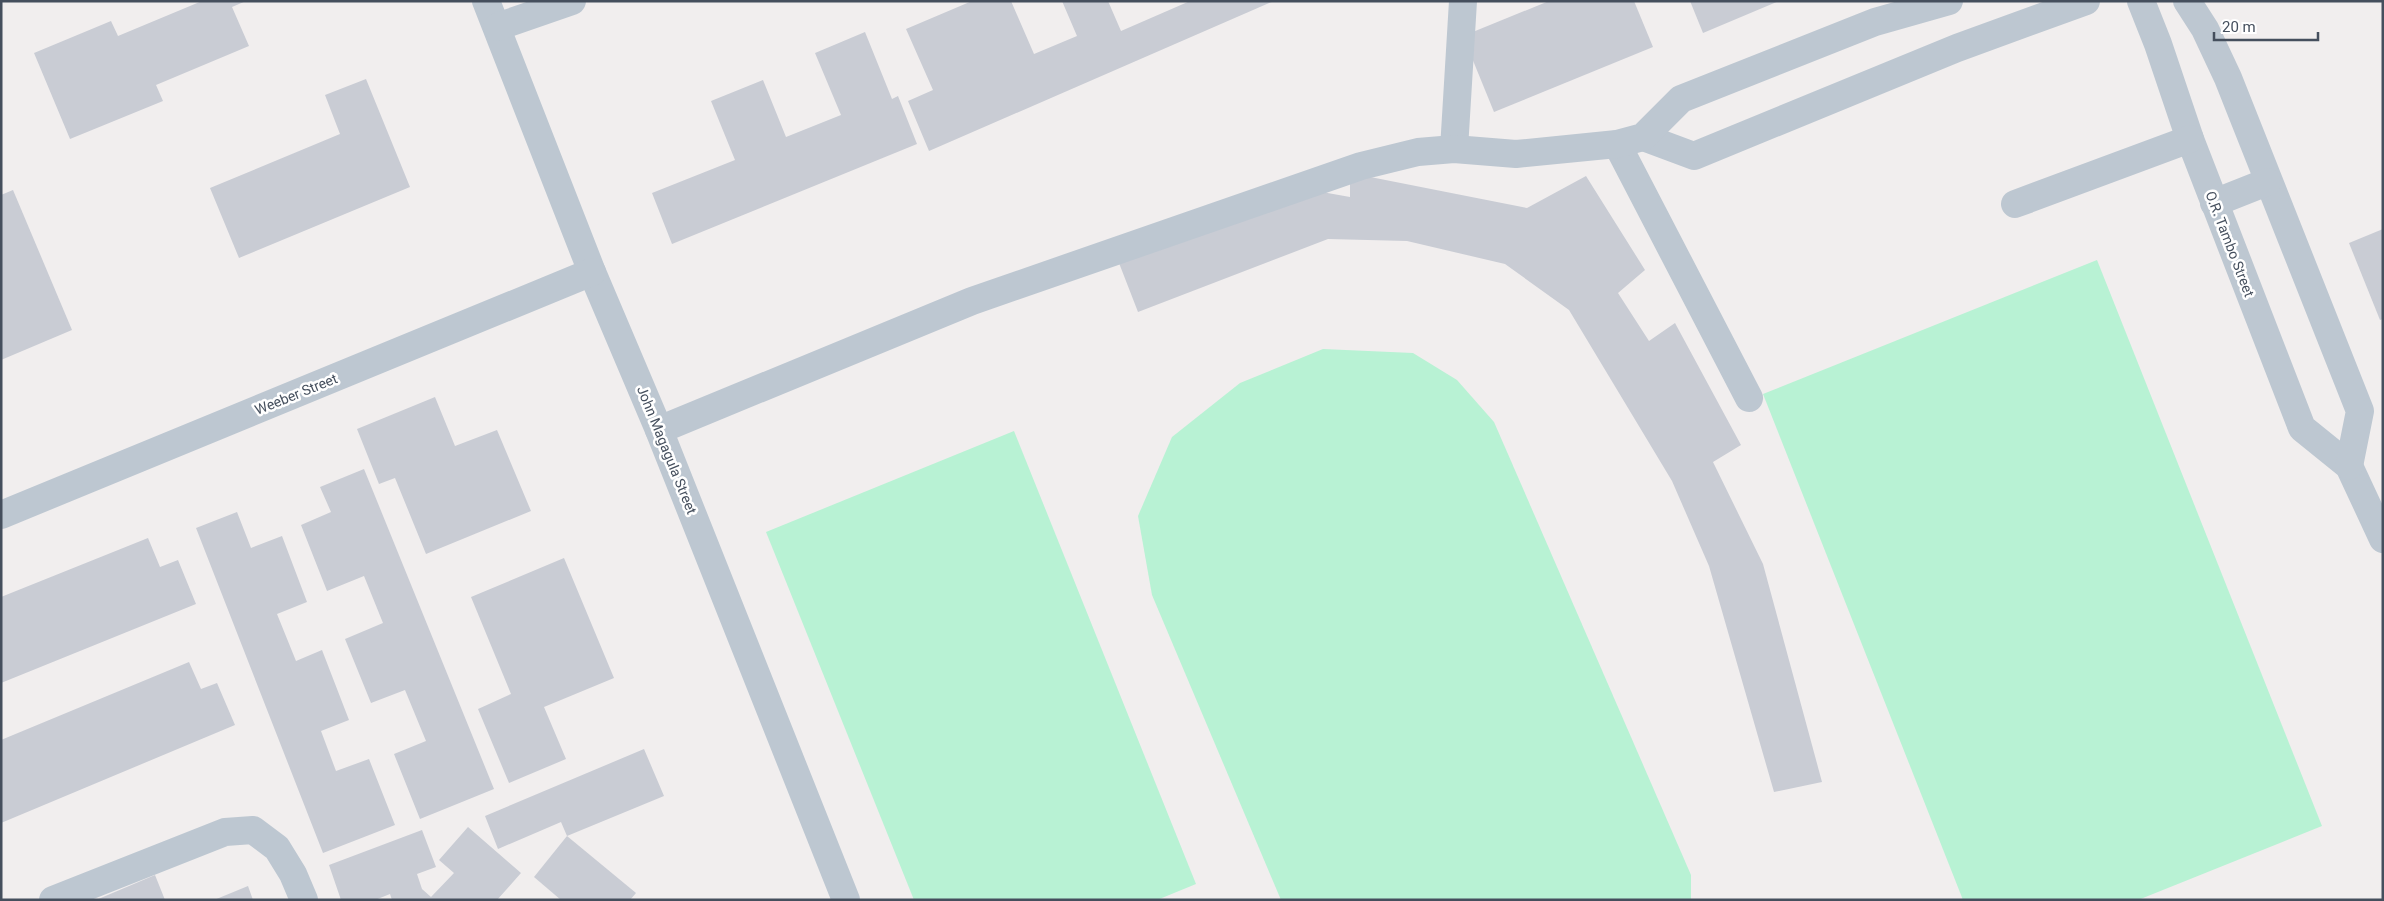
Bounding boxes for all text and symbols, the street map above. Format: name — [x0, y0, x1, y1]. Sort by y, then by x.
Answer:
scale bar — [2214, 10, 2318, 42]
text: 20 m — [2222, 18, 2256, 36]
street label: O.R. Tambo Street — [2202, 189, 2258, 299]
street label: Weeber Street — [252, 370, 340, 418]
street label: John Magagula Street — [634, 384, 700, 517]

